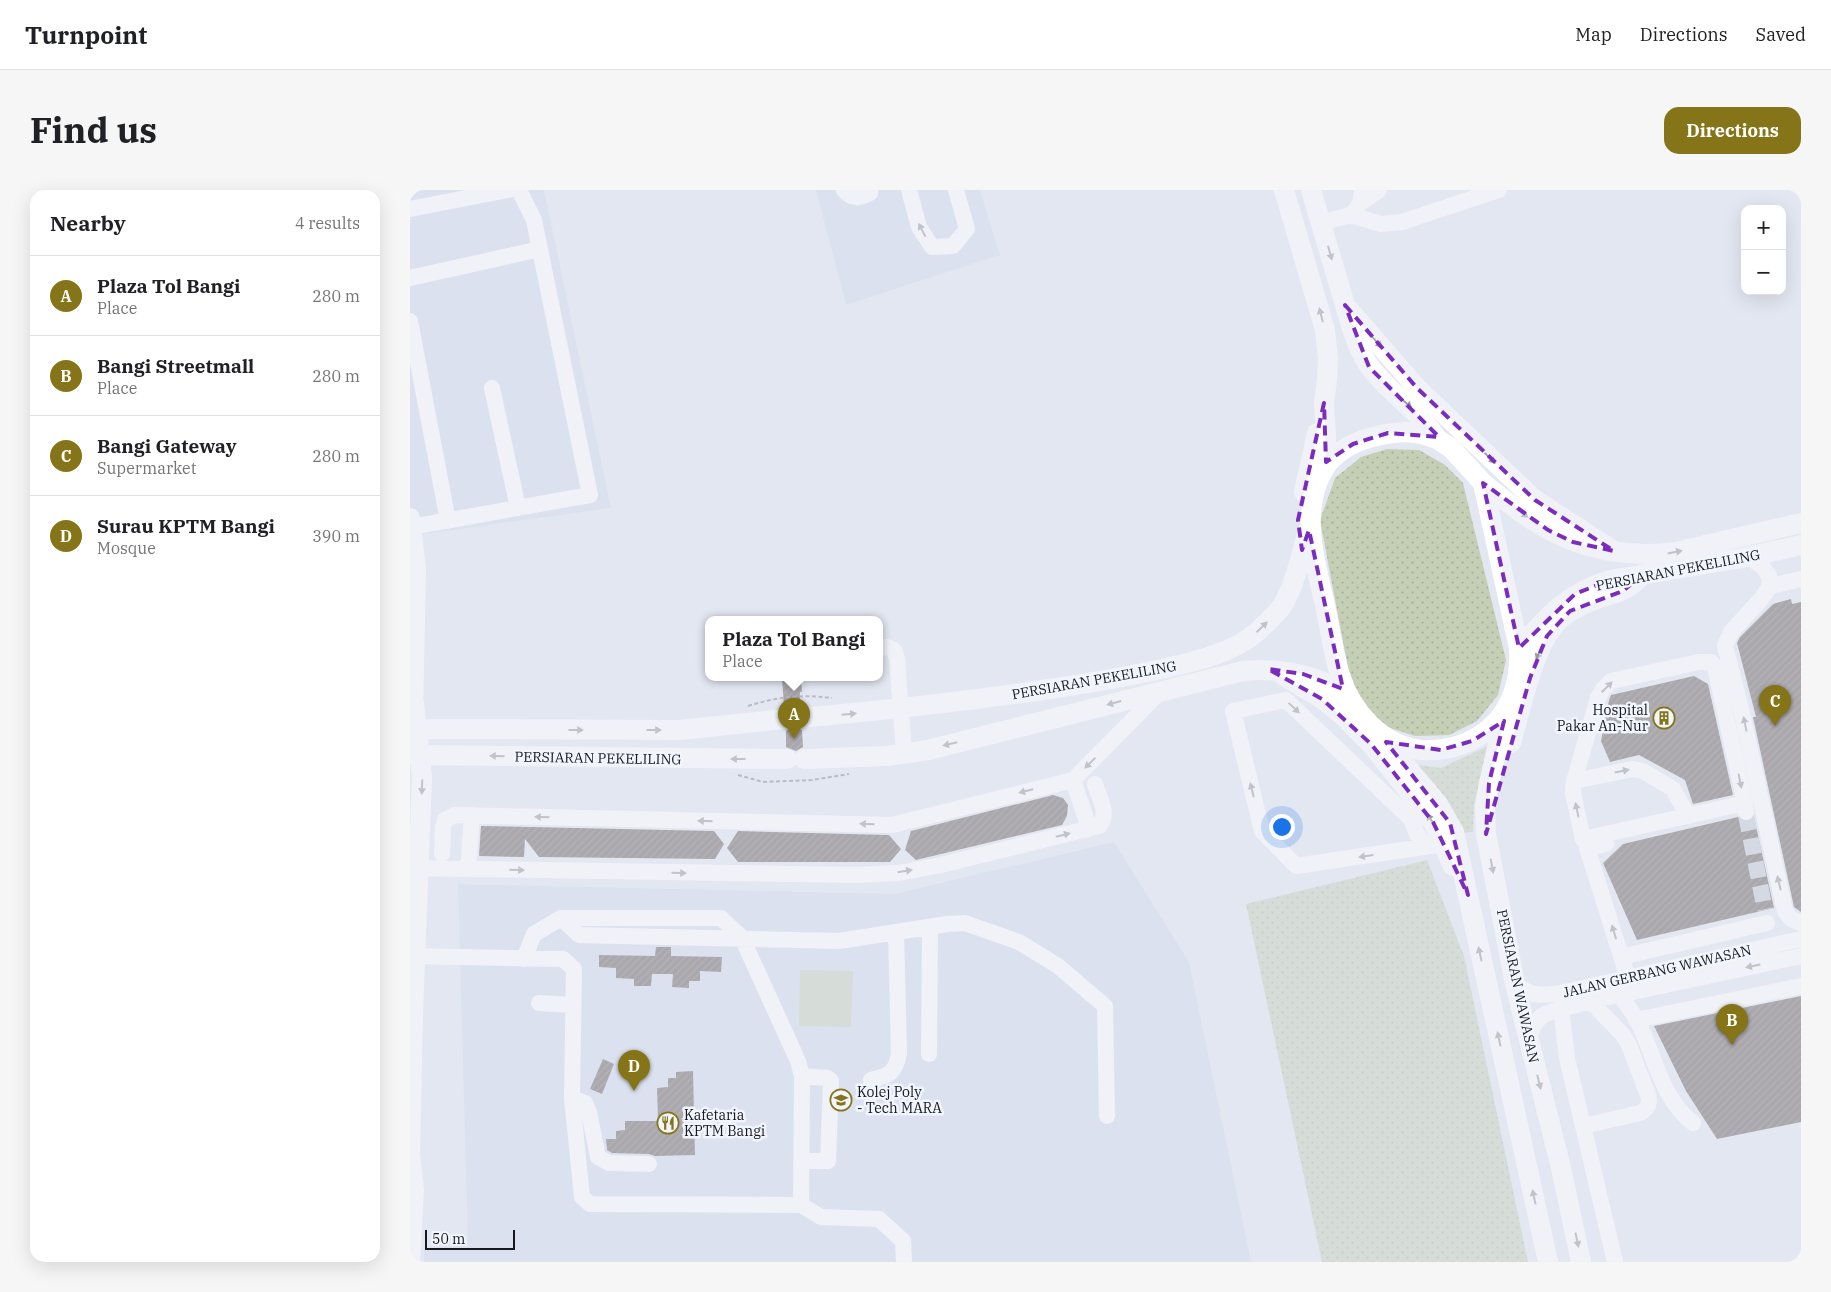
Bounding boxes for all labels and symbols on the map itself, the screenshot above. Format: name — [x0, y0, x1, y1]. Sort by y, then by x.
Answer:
one-way arrow — [918, 222, 926, 237]
one-way arrow — [1326, 246, 1334, 261]
one-way arrow — [1317, 307, 1325, 322]
one-way arrow — [1371, 335, 1382, 348]
one-way arrow — [1399, 397, 1411, 409]
one-way arrow — [1484, 452, 1496, 464]
one-way arrow — [1515, 508, 1528, 518]
street label: PERSIARAN PEKELILING — [1594, 545, 1762, 595]
one-way arrow — [1667, 547, 1683, 555]
one-way arrow — [1256, 621, 1268, 633]
one-way arrow — [1535, 646, 1543, 660]
street label: PERSIARAN PEKELILING — [1010, 657, 1178, 703]
one-way arrow — [1601, 681, 1613, 693]
pin: C — [1759, 685, 1791, 726]
pin: A — [778, 698, 810, 739]
one-way arrow — [1106, 700, 1121, 708]
place label: Hospital Pakar An-Nur — [1557, 701, 1649, 735]
one-way arrow — [1288, 702, 1300, 714]
building icon: Hospital Pakar An-Nur — [1652, 706, 1676, 730]
one-way arrow — [842, 709, 858, 717]
one-way arrow — [1741, 717, 1749, 732]
one-way arrow — [568, 726, 584, 734]
one-way arrow — [646, 726, 662, 734]
one-way arrow — [943, 740, 958, 748]
street label: PERSIARAN PEKELILING — [514, 748, 682, 768]
one-way arrow — [489, 752, 505, 760]
one-way arrow — [730, 755, 746, 763]
one-way arrow — [1084, 757, 1096, 769]
one-way arrow — [1614, 767, 1630, 775]
one-way arrow — [1736, 774, 1744, 789]
one-way arrow — [418, 779, 426, 795]
one-way arrow — [1248, 783, 1256, 798]
one-way arrow — [1018, 788, 1033, 796]
one-way arrow — [1573, 803, 1581, 818]
one-way arrow — [534, 813, 550, 821]
one-way arrow — [1426, 813, 1436, 827]
your location — [1269, 814, 1295, 840]
one-way arrow — [697, 816, 713, 824]
one-way arrow — [859, 820, 875, 828]
one-way arrow — [1056, 831, 1071, 839]
one-way arrow — [1358, 852, 1374, 860]
one-way arrow — [1488, 858, 1496, 873]
one-way arrow — [509, 866, 525, 874]
one-way arrow — [897, 867, 913, 875]
one-way arrow — [671, 869, 687, 877]
one-way arrow — [1775, 876, 1783, 891]
street label: PERSIARAN WAWASAN — [1493, 908, 1543, 1065]
one-way arrow — [1609, 924, 1617, 939]
street label: JALAN GERBANG WAWASAN — [1561, 941, 1753, 1001]
one-way arrow — [1476, 945, 1484, 961]
one-way arrow — [1746, 962, 1761, 970]
pin: B — [1716, 1004, 1748, 1045]
one-way arrow — [1495, 1031, 1503, 1046]
pin: D — [618, 1050, 650, 1091]
one-way arrow — [1535, 1075, 1543, 1090]
place label: Kolej Poly - Tech MARA — [857, 1083, 942, 1117]
school or university icon: Kolej Poly - Tech MARA — [829, 1088, 853, 1112]
place label: Kafetaria KPTM Bangi — [684, 1106, 765, 1140]
restaurant icon: Kafetaria KPTM Bangi — [656, 1111, 680, 1135]
one-way arrow — [1530, 1190, 1538, 1205]
scale bar — [425, 1227, 515, 1250]
one-way arrow — [1573, 1233, 1581, 1249]

